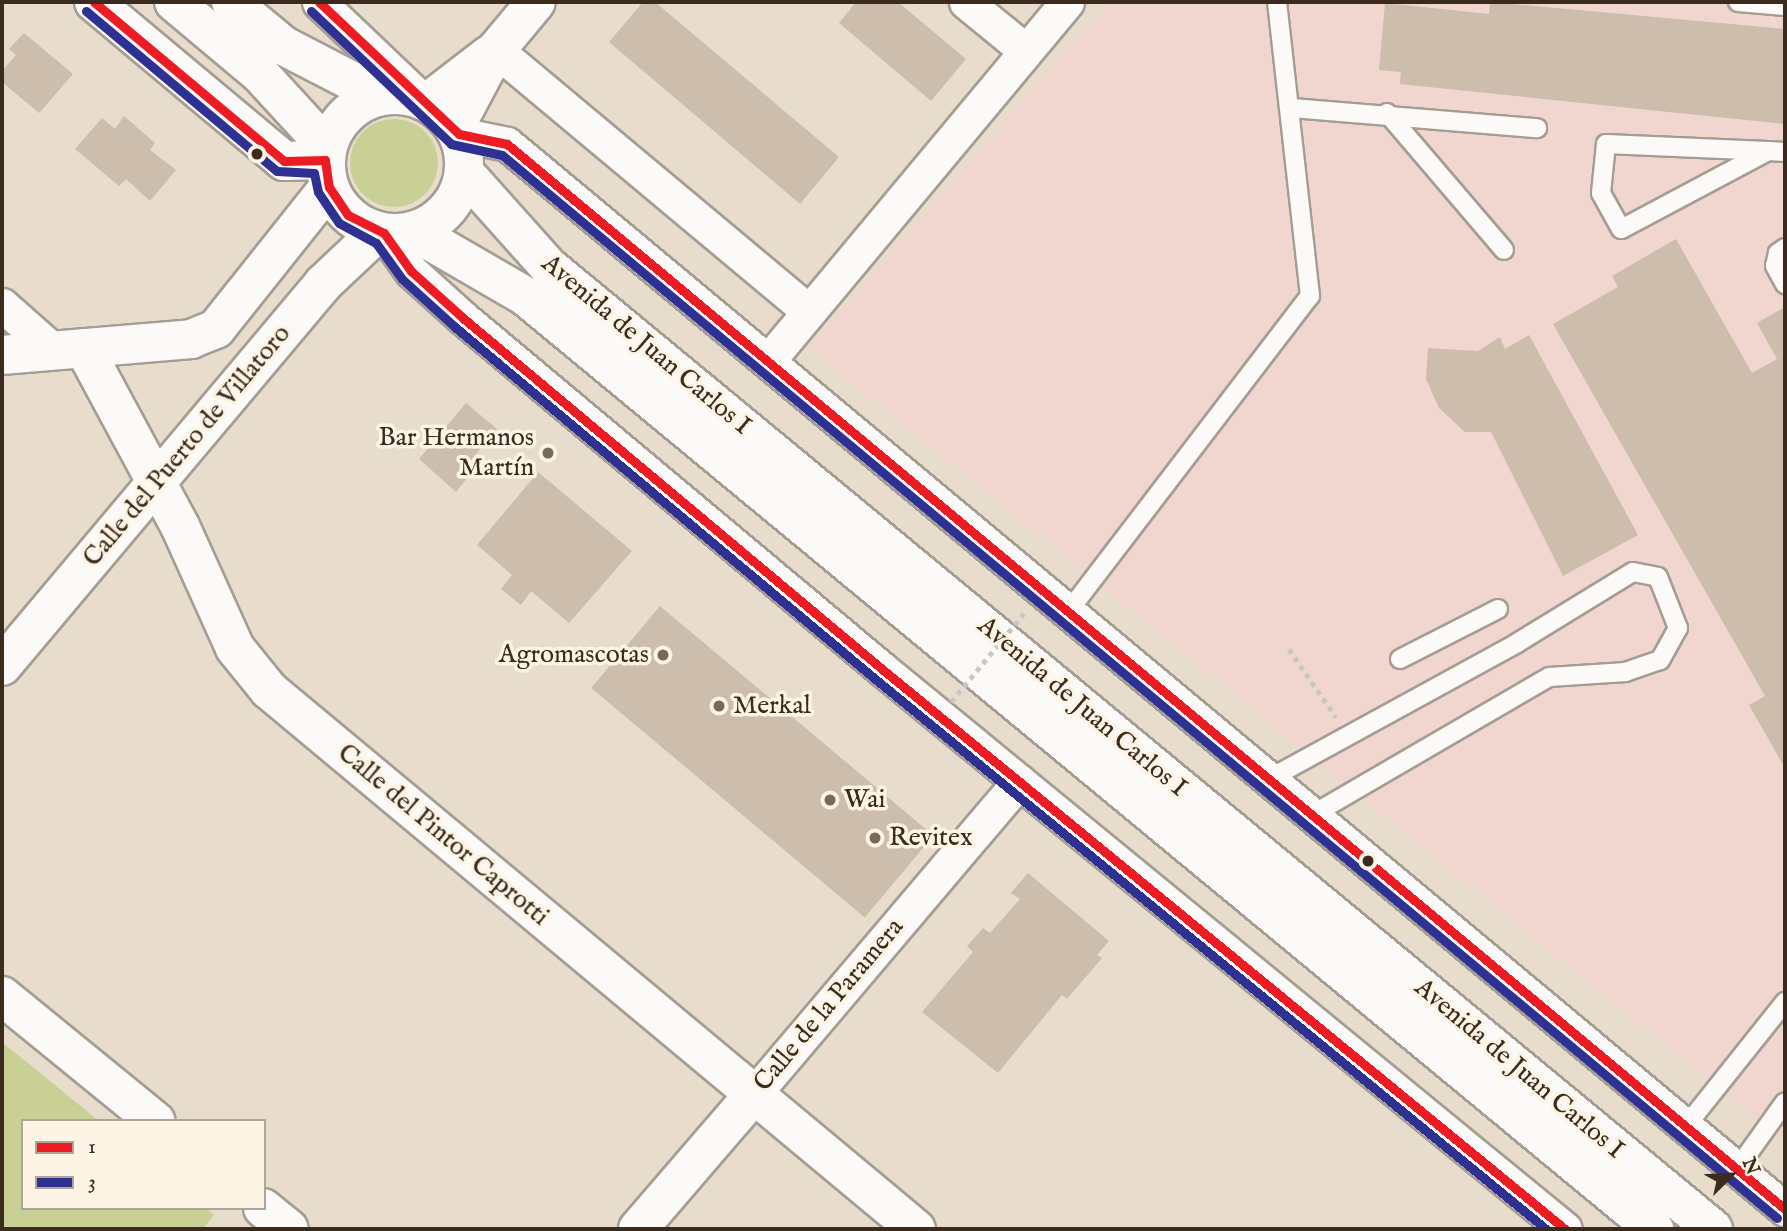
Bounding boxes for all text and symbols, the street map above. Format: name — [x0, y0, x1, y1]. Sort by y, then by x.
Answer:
unlabelled marker — [250, 147, 264, 161]
street label: Avenida de Juan Carlos I — [535, 248, 757, 442]
street label: Calle del Puerto de Villatoro — [77, 319, 297, 573]
place label: Bar Hermanos Martín — [379, 422, 534, 484]
marker: Bar Hermanos Martín — [540, 445, 556, 461]
street label: Avenida de Juan Carlos I — [971, 610, 1193, 804]
place label: Agromascotas — [499, 639, 649, 671]
marker: Agromascotas — [655, 647, 671, 663]
place label: Merkal — [733, 690, 811, 722]
marker: Merkal — [711, 698, 727, 714]
street label: Calle del Pintor Caprotti — [331, 738, 555, 932]
place label: Wai — [844, 784, 885, 816]
marker: Wai — [822, 792, 838, 808]
place label: Revitex — [889, 822, 973, 854]
marker: Revitex — [867, 830, 883, 846]
unlabelled marker — [1361, 854, 1375, 868]
street label: Calle de la Paramera — [747, 912, 911, 1098]
street label: Avenida de Juan Carlos I — [1408, 972, 1630, 1166]
legend — [21, 1119, 266, 1210]
text: 1 — [88, 1134, 96, 1161]
north arrow — [1696, 1140, 1766, 1210]
text: N — [1736, 1154, 1764, 1179]
text: 3 — [88, 1169, 96, 1196]

